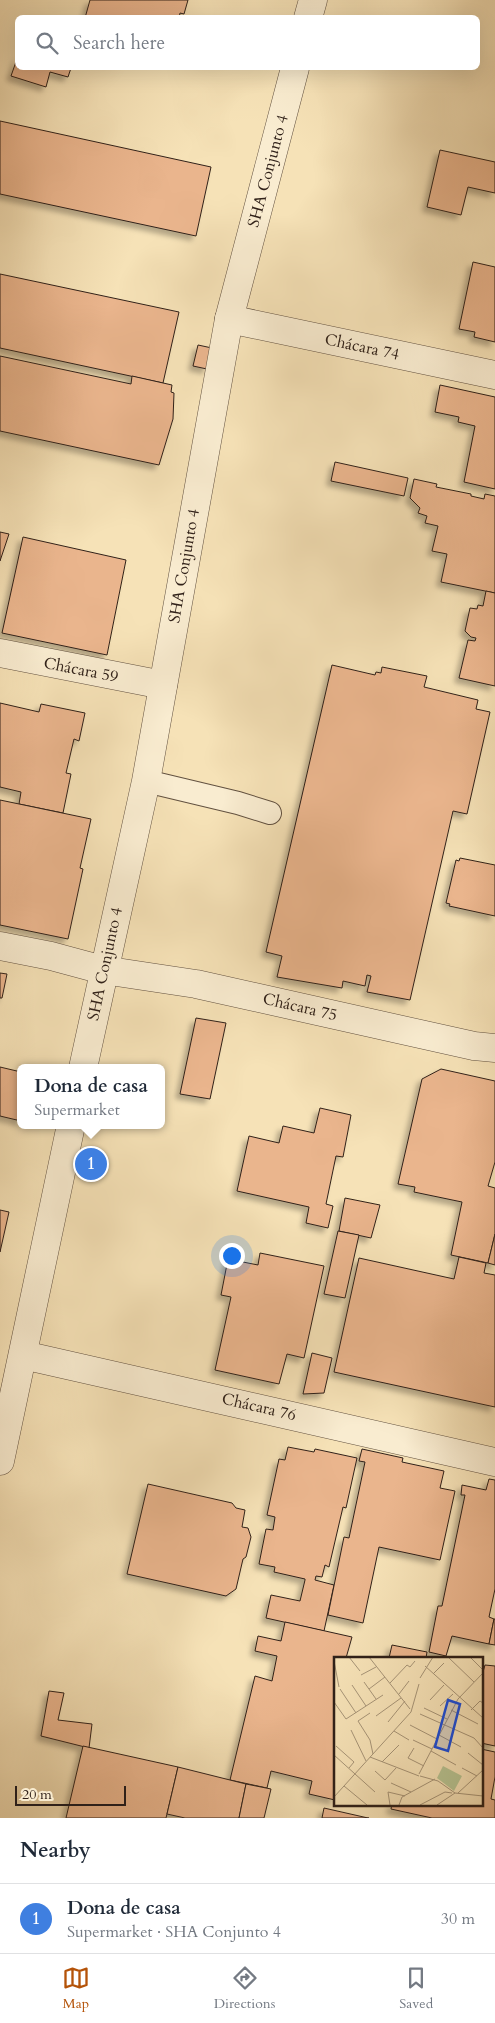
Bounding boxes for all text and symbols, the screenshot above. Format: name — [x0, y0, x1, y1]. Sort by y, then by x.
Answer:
search box — [15, 15, 480, 70]
icon: search — [33, 29, 61, 57]
text: Search here — [73, 30, 165, 56]
street label: SHA Conjunto 4 — [242, 112, 294, 230]
street label: Chácara 74 — [323, 328, 401, 366]
street label: SHA Conjunto 4 — [163, 507, 205, 625]
street label: Chácara 59 — [42, 652, 120, 688]
street label: SHA Conjunto 4 — [82, 905, 128, 1023]
street label: Chácara 75 — [261, 988, 339, 1026]
popup — [17, 1064, 165, 1129]
text: Dona de casa — [34, 1073, 148, 1099]
text: Supermarket — [34, 1099, 120, 1121]
pin: 1 — [75, 1145, 107, 1183]
your location — [219, 1243, 245, 1269]
street label: Chácara 76 — [220, 1388, 298, 1426]
inset map — [334, 1657, 482, 1806]
scale bar — [15, 1783, 126, 1806]
text: 20 m — [22, 1785, 52, 1804]
text: Nearby — [20, 1836, 91, 1865]
text: Dona de casa — [67, 1895, 181, 1921]
text: 1 — [32, 1908, 40, 1930]
text: 30 m — [441, 1908, 475, 1930]
text: Supermarket · SHA Conjunto 4 — [67, 1921, 281, 1943]
tab: Map — [62, 1964, 90, 2013]
tab: Directions — [214, 1964, 275, 2013]
tab: Saved — [399, 1964, 433, 2013]

